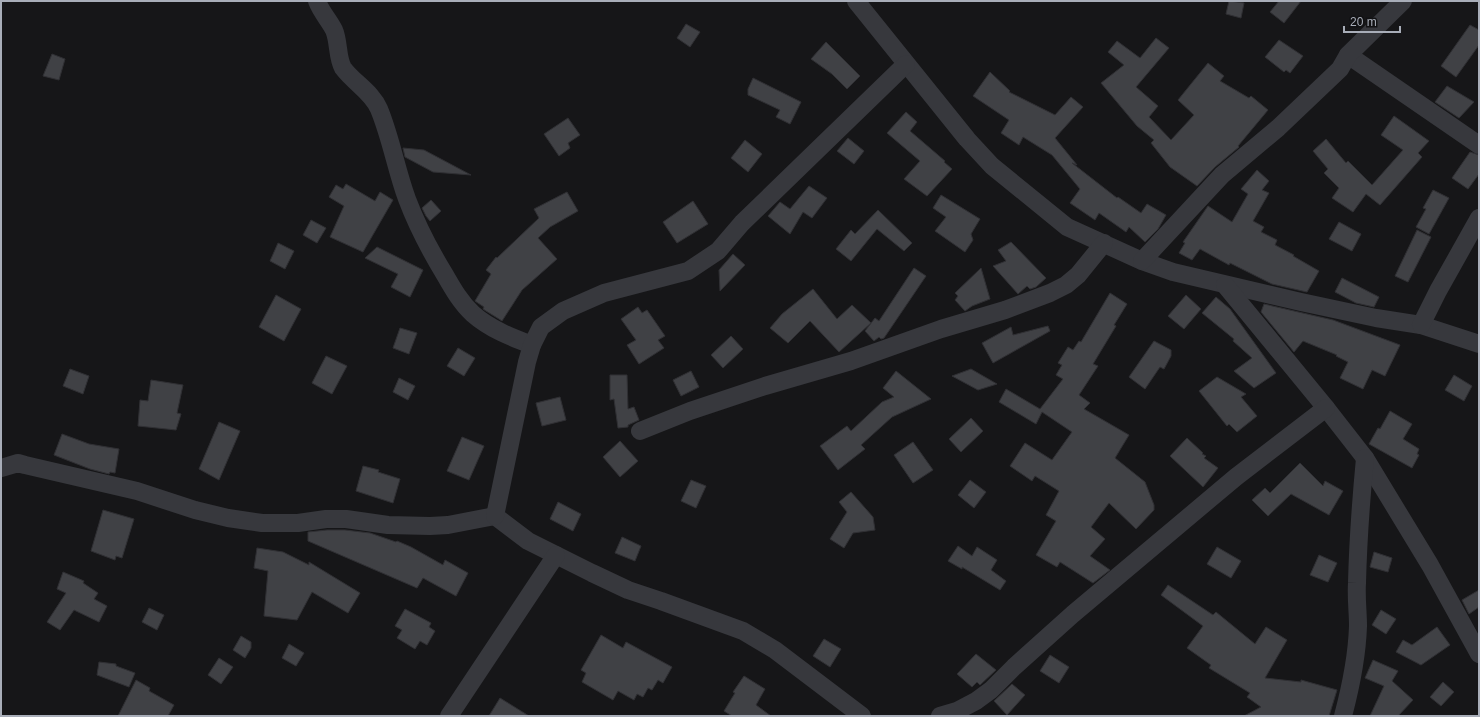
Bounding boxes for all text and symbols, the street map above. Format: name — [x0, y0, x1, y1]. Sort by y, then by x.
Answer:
scale bar — [1344, 8, 1400, 34]
text: 20 m — [1350, 15, 1377, 29]

